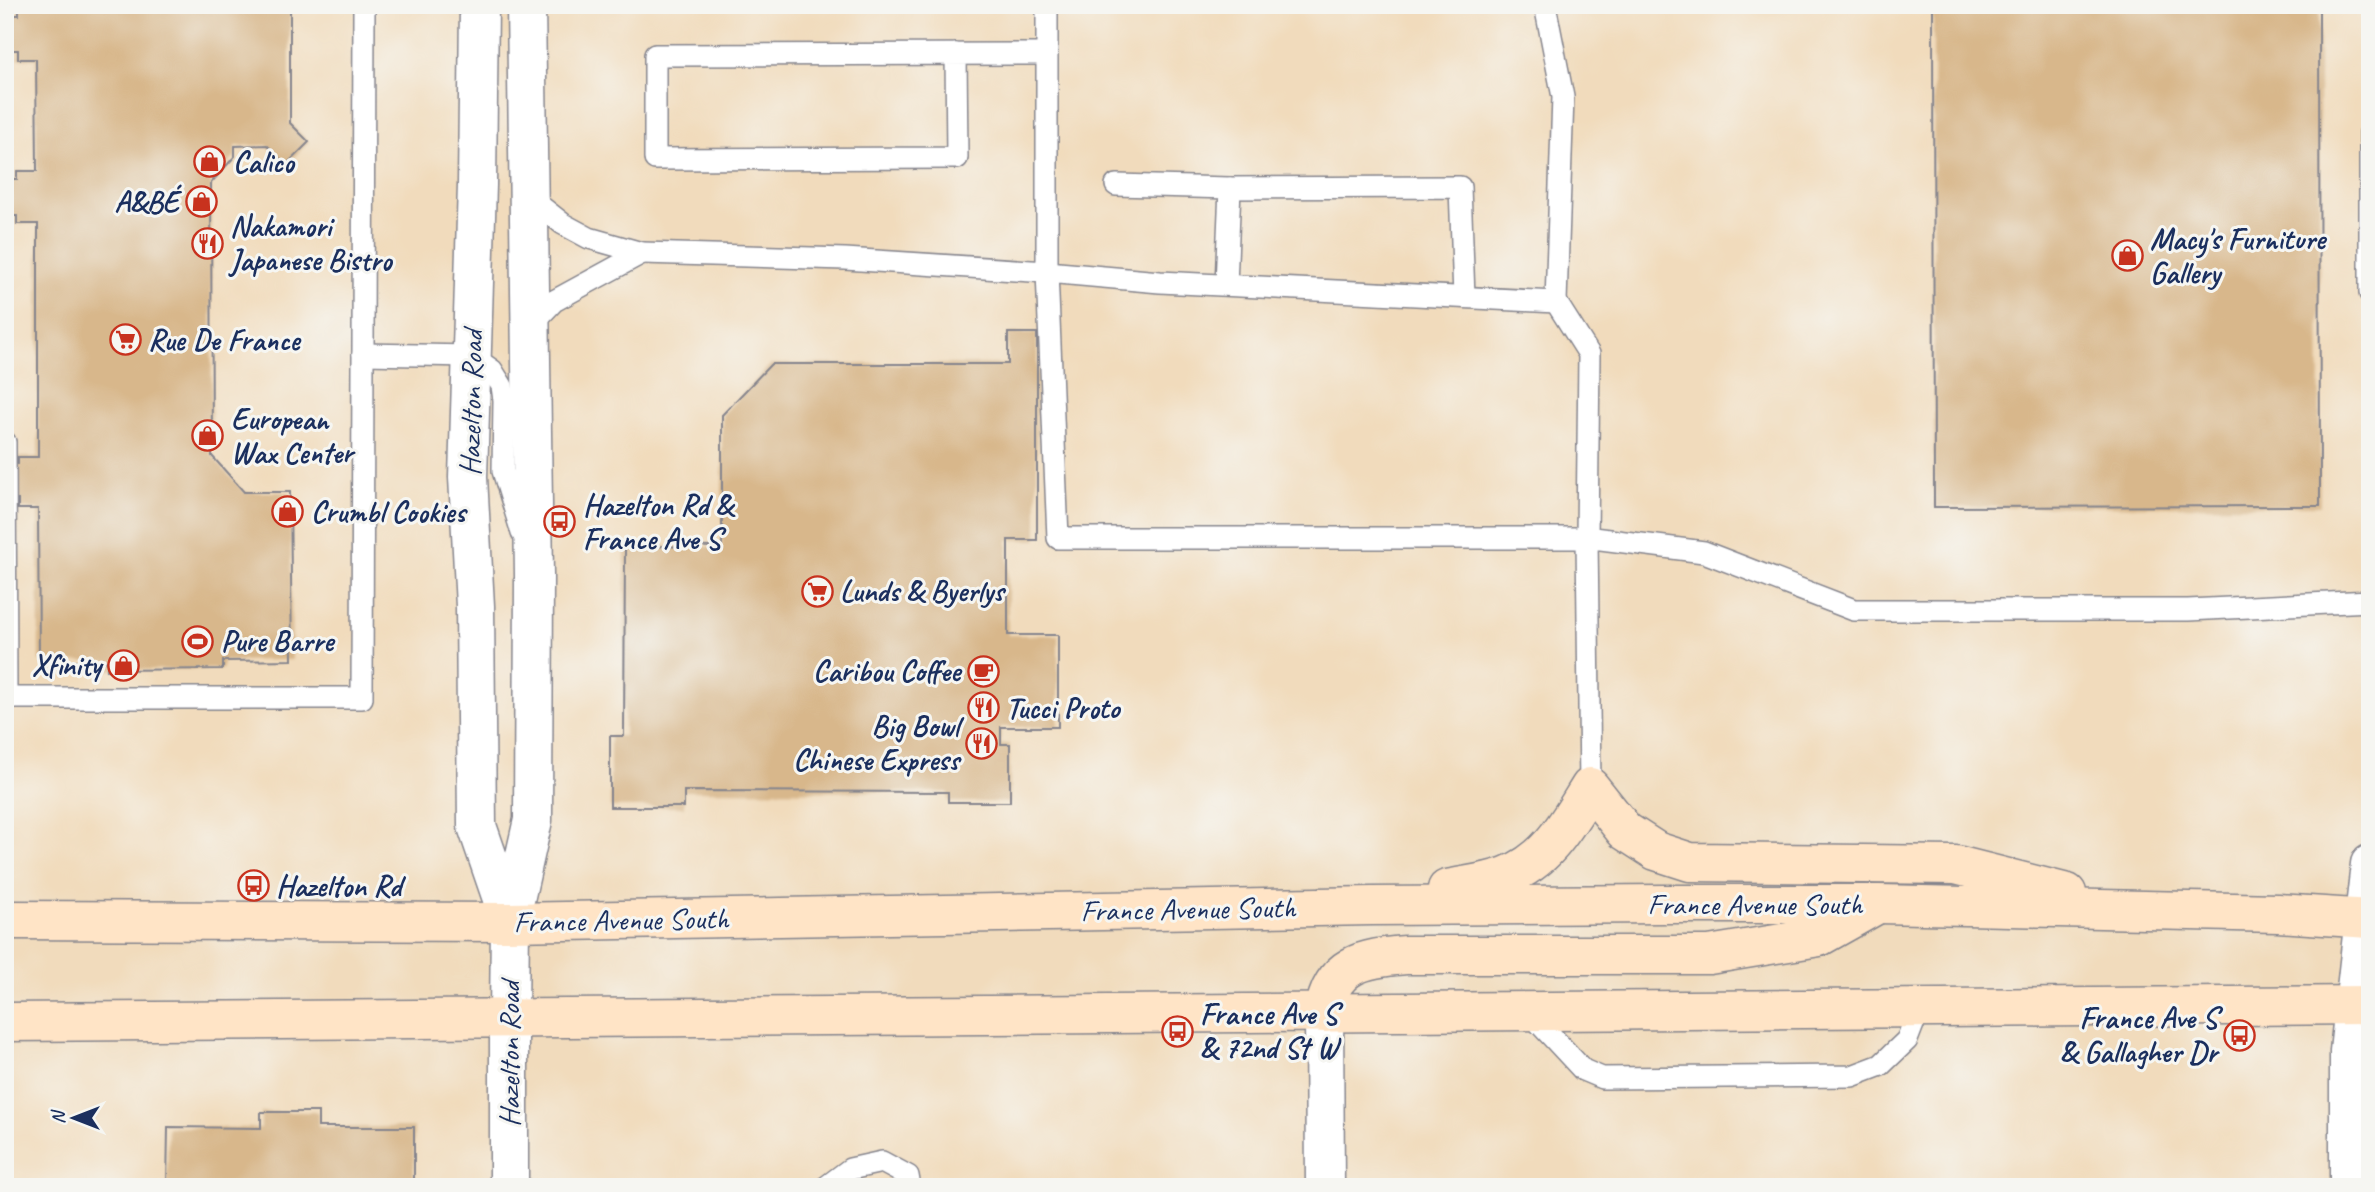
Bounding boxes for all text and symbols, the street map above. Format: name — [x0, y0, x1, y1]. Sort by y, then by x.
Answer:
place label: Calico — [233, 143, 296, 181]
shop icon: Calico — [193, 145, 227, 179]
place label: A&BÉ — [115, 183, 183, 221]
shop icon: A&BÉ — [185, 185, 219, 219]
place label: Nakamori Japanese Bistro — [228, 207, 394, 279]
place label: Macy's Furniture Gallery — [2150, 220, 2328, 292]
restaurant icon: Nakamori Japanese Bistro — [190, 226, 224, 260]
shop icon: Macy's Furniture Gallery — [2110, 239, 2144, 273]
place label: Rue De France — [148, 321, 302, 359]
supermarket icon: Rue De France — [108, 323, 142, 357]
street label: Hazelton Road — [451, 326, 491, 476]
place label: European Wax Center — [231, 400, 356, 472]
shop icon: European Wax Center — [191, 419, 225, 453]
place label: Hazelton Rd & France Ave S — [583, 486, 737, 558]
place label: Crumbl Cookies — [311, 493, 469, 531]
shop icon: Crumbl Cookies — [271, 495, 305, 529]
bus stop icon: Hazelton Rd & France Ave S — [543, 505, 577, 539]
place label: Lunds & Byerlys — [840, 572, 1007, 610]
supermarket icon: Lunds & Byerlys — [800, 574, 834, 608]
place label: Pure Barre — [221, 622, 336, 660]
sports icon: Pure Barre — [181, 624, 215, 658]
place label: Xfinity — [32, 646, 104, 684]
shop icon: Xfinity — [107, 648, 141, 682]
place label: Caribou Coffee — [813, 652, 963, 690]
cafe icon: Caribou Coffee — [966, 654, 1000, 688]
place label: Tucci Proto — [1006, 689, 1121, 727]
restaurant icon: Tucci Proto — [966, 691, 1000, 725]
place label: Big Bowl Chinese Express — [793, 707, 965, 779]
restaurant icon: Big Bowl Chinese Express — [965, 726, 999, 760]
place label: Hazelton Rd — [276, 867, 406, 905]
bus stop icon: Hazelton Rd — [236, 869, 270, 903]
street label: France Avenue South — [1648, 885, 1864, 923]
street label: France Avenue South — [1080, 888, 1297, 930]
street label: France Avenue South — [513, 899, 730, 941]
street label: Hazelton Road — [490, 977, 528, 1127]
place label: France Ave S & 72nd St W — [1200, 995, 1345, 1067]
place label: France Ave S & Gallagher Dr — [2060, 999, 2224, 1071]
bus stop icon: France Ave S & 72nd St W — [1160, 1014, 1194, 1048]
bus stop icon: France Ave S & Gallagher Dr — [2223, 1018, 2257, 1052]
north arrow — [38, 1084, 108, 1154]
text: N — [46, 1109, 70, 1124]

